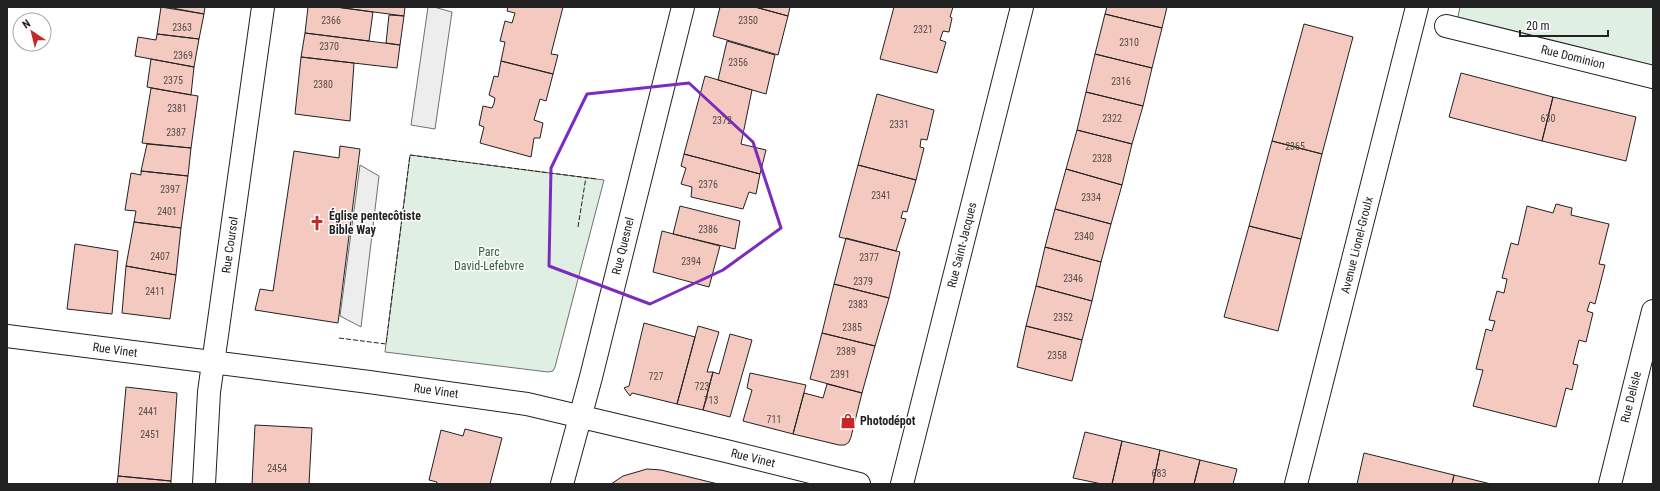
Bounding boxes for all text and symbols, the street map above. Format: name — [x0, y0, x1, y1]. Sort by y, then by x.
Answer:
north arrow — [12, 12, 52, 52]
scale bar — [1520, 12, 1608, 38]
house number: 2366 — [321, 15, 341, 26]
house number: 2350 — [738, 15, 758, 26]
text: N — [20, 17, 33, 31]
text: 20 m — [1526, 19, 1550, 33]
house number: 2363 — [172, 22, 192, 33]
house number: 2321 — [913, 24, 933, 35]
house number: 2310 — [1119, 37, 1139, 48]
house number: 2370 — [319, 41, 339, 52]
street label: Rue Dominion — [1539, 42, 1607, 72]
house number: 2369 — [173, 50, 193, 61]
house number: 2356 — [728, 57, 748, 68]
house number: 2375 — [163, 75, 183, 86]
house number: 2316 — [1111, 76, 1131, 87]
house number: 2380 — [313, 79, 333, 90]
house number: 2381 — [167, 103, 187, 114]
house number: 2322 — [1102, 113, 1122, 124]
house number: 630 — [1541, 113, 1555, 124]
house number: 2372 — [712, 115, 732, 126]
house number: 2331 — [889, 119, 909, 130]
house number: 2387 — [166, 127, 186, 138]
house number: 2365 — [1285, 141, 1305, 152]
house number: 2328 — [1092, 153, 1112, 164]
house number: 2376 — [698, 179, 718, 190]
house number: 2397 — [160, 184, 180, 195]
house number: 2341 — [871, 190, 891, 201]
house number: 2334 — [1081, 192, 1101, 203]
street label: Avenue Lionel-Groulx — [1338, 195, 1376, 295]
street label: Rue Saint-Jacques — [945, 201, 979, 289]
house number: 2401 — [157, 206, 177, 217]
place label: Église pentecôtiste Bible Way — [329, 208, 421, 237]
church icon: Église pentecôtiste Bible Way — [308, 214, 326, 232]
street label: Rue Coursol — [219, 216, 241, 274]
street label: Rue Quesnel — [609, 216, 637, 276]
house number: 2386 — [698, 224, 718, 235]
house number: 2340 — [1074, 231, 1094, 242]
park label: Parc David-Lefebvre — [454, 245, 524, 273]
house number: 2407 — [150, 251, 170, 262]
house number: 2377 — [859, 252, 879, 263]
house number: 2394 — [681, 256, 701, 267]
house number: 2346 — [1063, 273, 1083, 284]
house number: 2379 — [853, 276, 873, 287]
house number: 2411 — [145, 286, 165, 297]
house number: 2383 — [848, 299, 868, 310]
house number: 2352 — [1053, 312, 1073, 323]
house number: 2385 — [842, 322, 862, 333]
street label: Rue Vinet — [92, 340, 139, 360]
house number: 2389 — [836, 346, 856, 357]
house number: 2358 — [1047, 350, 1067, 361]
house number: 2391 — [830, 369, 850, 380]
street label: Rue Delisle — [1618, 370, 1644, 424]
house number: 727 — [649, 371, 663, 382]
street label: Rue Vinet — [413, 381, 460, 401]
house number: 723 — [695, 381, 709, 392]
house number: 713 — [704, 395, 718, 406]
house number: 2441 — [138, 406, 158, 417]
shop icon: Photodépot — [839, 412, 857, 430]
house number: 711 — [767, 414, 781, 425]
place label: Photodépot — [860, 414, 916, 428]
house number: 2451 — [140, 429, 160, 440]
street label: Rue Vinet — [729, 446, 777, 470]
house number: 2454 — [267, 463, 287, 474]
house number: 683 — [1152, 468, 1166, 479]

